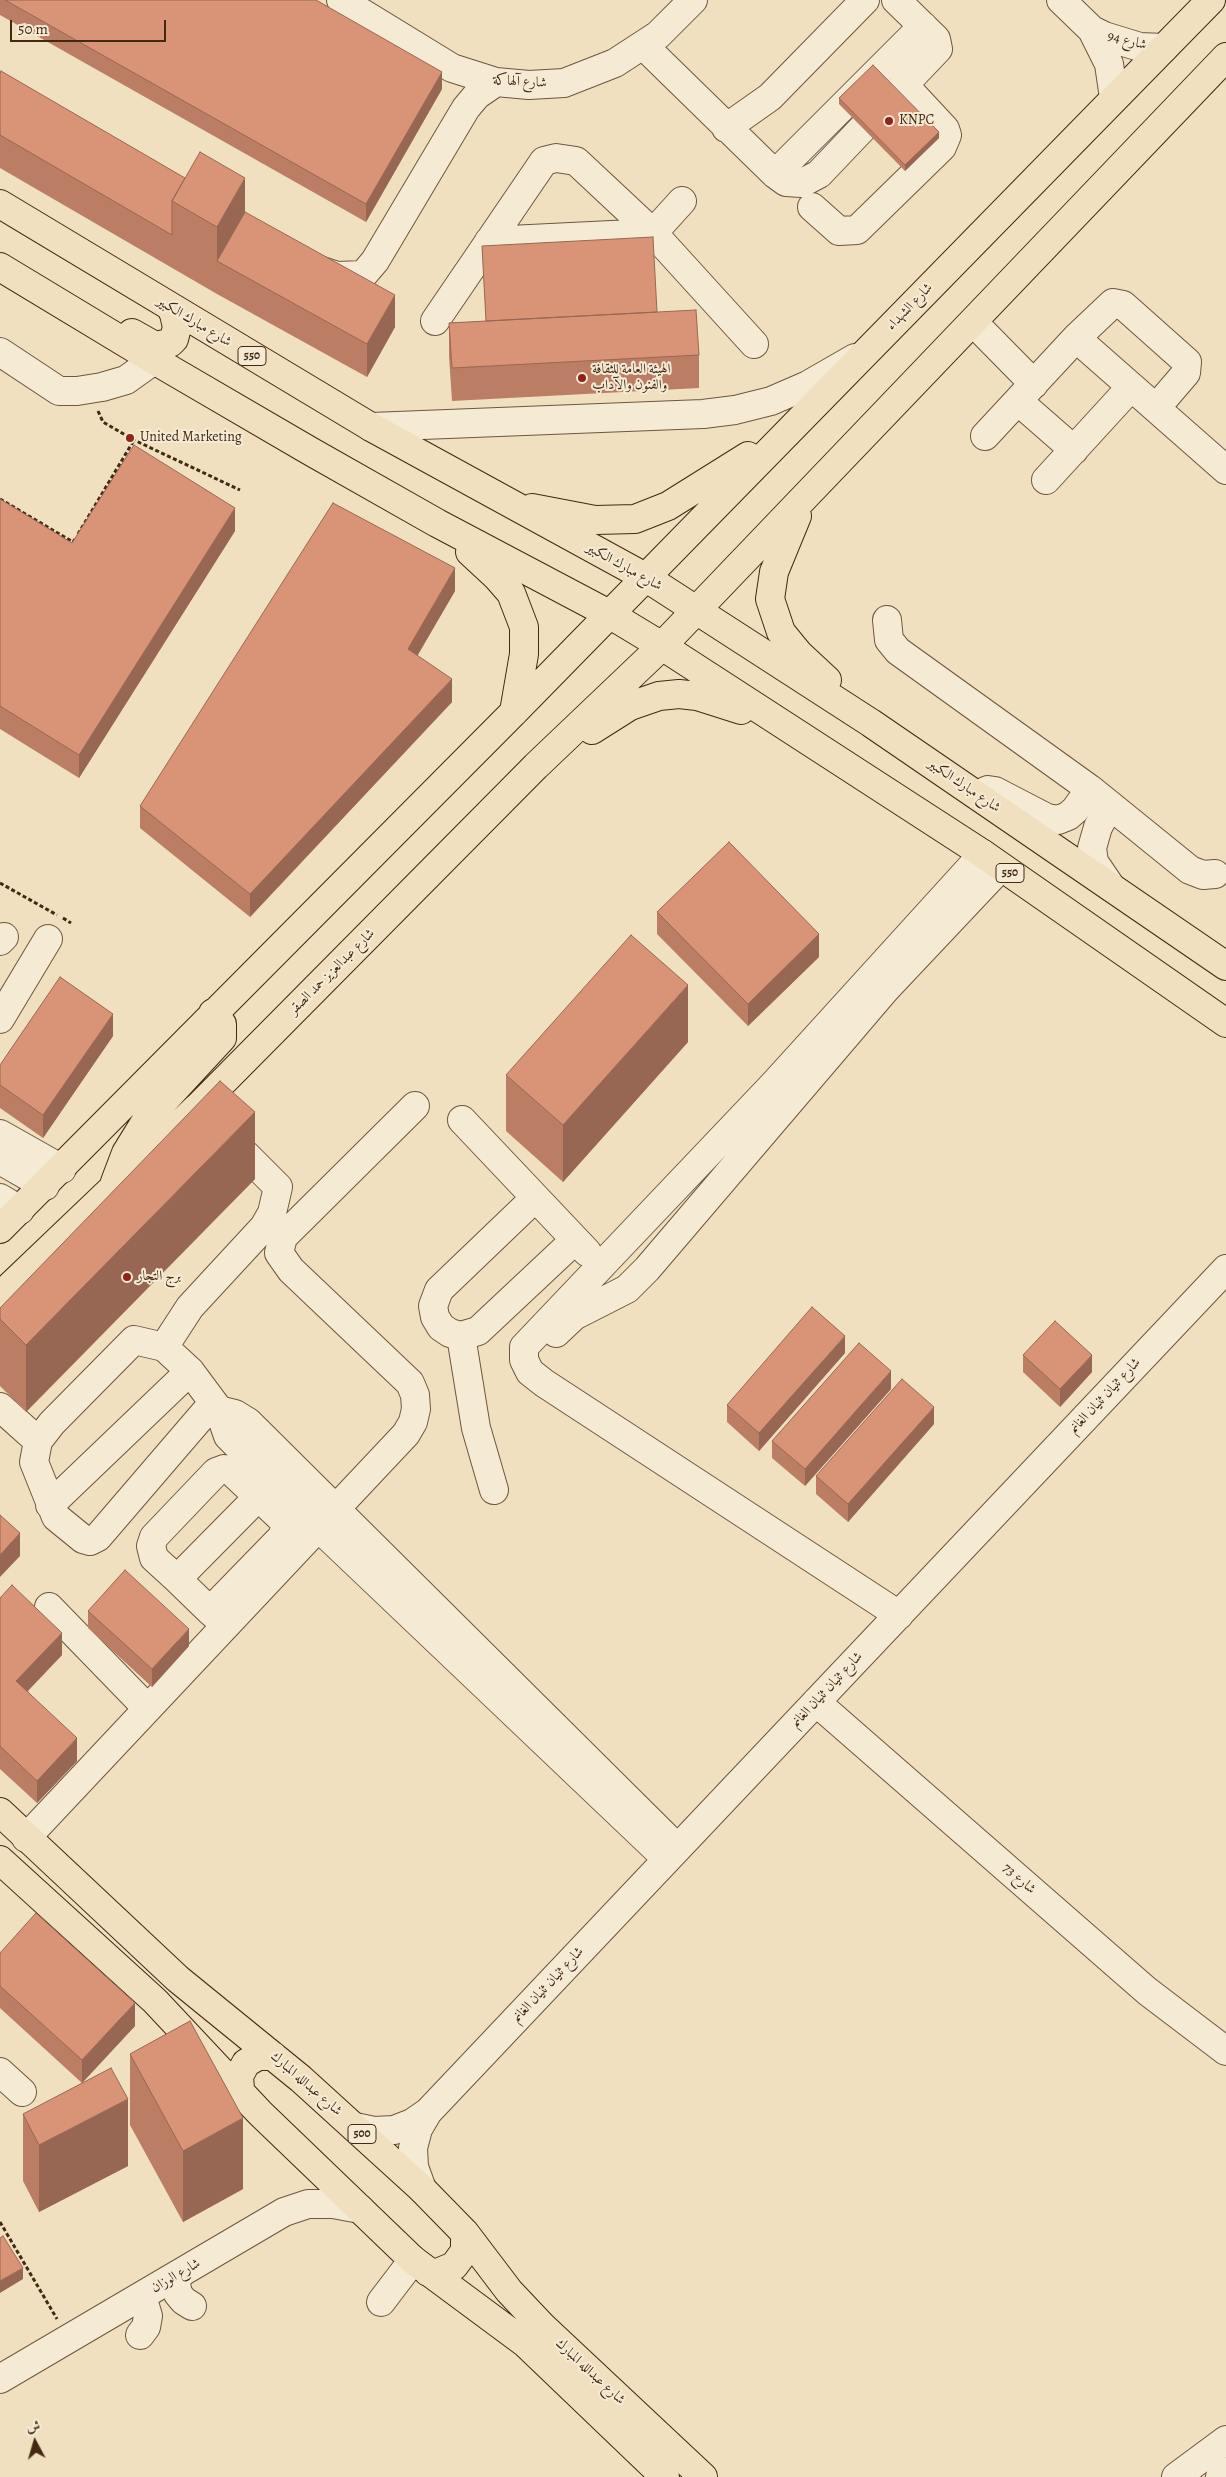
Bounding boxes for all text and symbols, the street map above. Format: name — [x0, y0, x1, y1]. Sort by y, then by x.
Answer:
scale bar — [12, 10, 169, 42]
text: 50 m — [18, 19, 48, 39]
street label: شارع 94 — [1106, 28, 1148, 54]
street label: شارع آلهاكة — [493, 72, 547, 92]
place label: KNPC — [899, 113, 934, 129]
marker: KNPC — [883, 115, 895, 127]
street label: شارع الشهداء — [883, 280, 937, 334]
street label: شارع مبارك الكبير — [154, 293, 234, 351]
road number: 550 — [238, 346, 266, 366]
place label: الهيئة العامة للثقافة والفنون والآداب — [592, 362, 670, 394]
marker: الهيئة العامة للثقافة والفنون والآداب — [576, 372, 588, 384]
place label: United Marketing — [140, 430, 242, 446]
marker: United Marketing — [124, 432, 136, 444]
street label: شارع مبارك الكبير — [583, 539, 665, 595]
street label: شارع مبارك الكبير — [924, 756, 1004, 816]
road number: 550 — [996, 864, 1024, 882]
street label: شارع عبدالعزيز حمد الصقر — [285, 925, 379, 1019]
place label: برج التجار — [137, 1269, 181, 1285]
marker: برج التجار — [121, 1271, 133, 1283]
street label: شارع ثنيان ثنيان الغانم — [1066, 1355, 1144, 1437]
street label: شارع ثنيان ثنيان الغانم — [788, 1649, 866, 1731]
street label: شارع 73 — [999, 1860, 1039, 1898]
street label: شارع ثنيان ثنيان الغانم — [509, 1944, 587, 2026]
street label: شارع عبدالله المبارك — [267, 2048, 345, 2120]
road number: 500 — [348, 2124, 376, 2144]
street label: شارع الوزان — [148, 2255, 204, 2297]
street label: شارع عبدالله المبارك — [552, 2335, 628, 2409]
text: ش — [25, 2416, 41, 2437]
north arrow — [10, 2417, 60, 2467]

